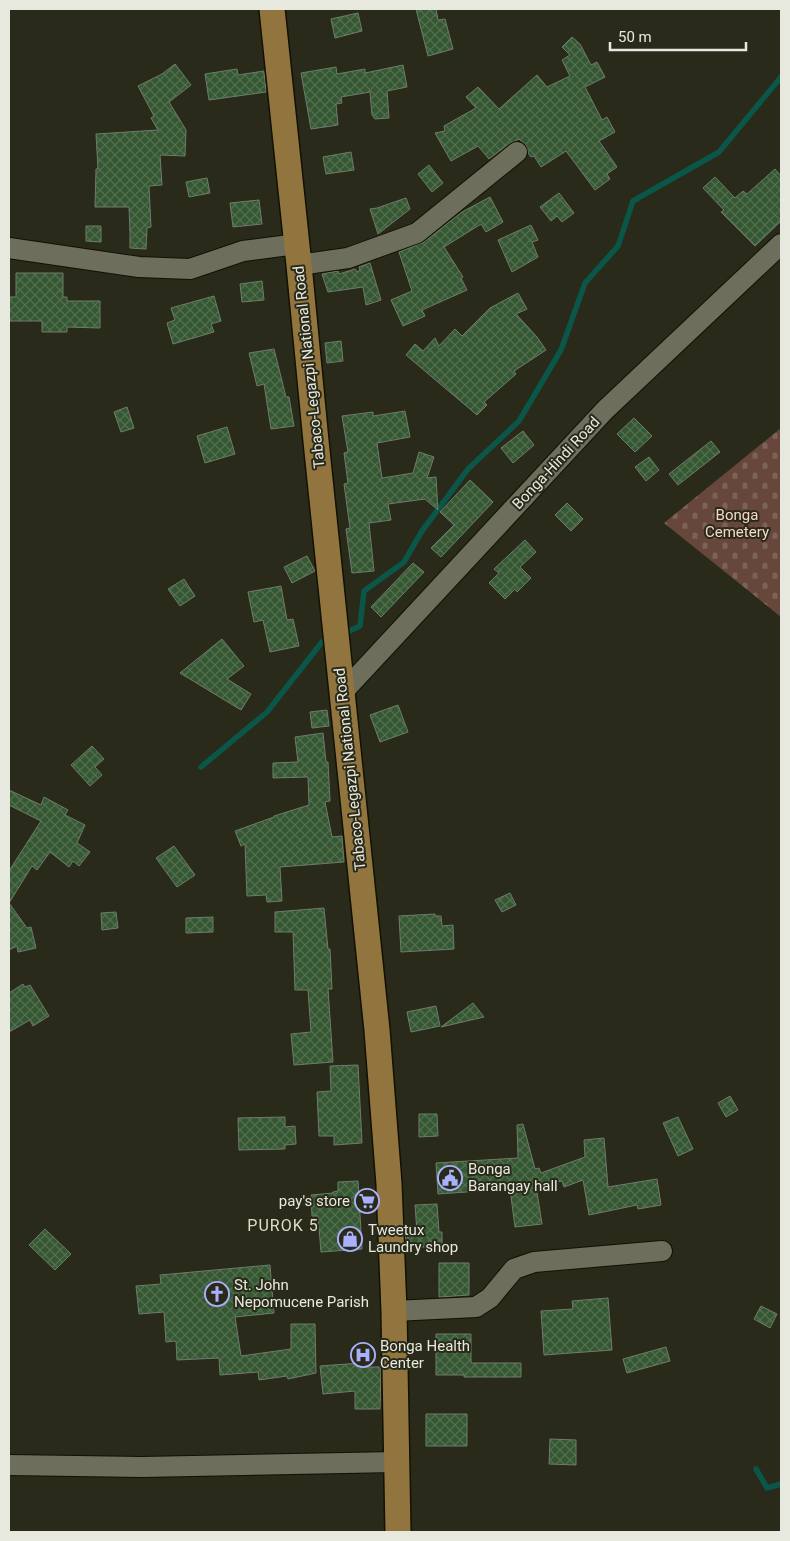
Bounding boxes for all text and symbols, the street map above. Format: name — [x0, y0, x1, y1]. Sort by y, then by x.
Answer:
scale bar — [610, 20, 746, 52]
text: 50 m — [618, 28, 652, 46]
street label: Tabaco-Legazpi National Road — [289, 265, 329, 469]
street label: Bonga-Hindi Road — [509, 413, 603, 513]
park label: Bonga Cemetery — [705, 506, 769, 541]
street label: Tabaco-Legazpi National Road — [330, 667, 370, 871]
place label: Bonga Barangay hall — [468, 1160, 558, 1195]
public building icon: Bonga Barangay hall — [437, 1165, 463, 1191]
supermarket icon: pay's store — [354, 1188, 380, 1214]
place label: pay's store — [279, 1192, 350, 1210]
district label: PUROK 5 — [247, 1216, 319, 1235]
place label: Tweetux Laundry shop — [368, 1221, 458, 1256]
shop icon: Tweetux Laundry shop — [337, 1226, 363, 1252]
place label: St. John Nepomucene Parish — [234, 1276, 369, 1311]
church icon: St. John Nepomucene Parish — [204, 1281, 230, 1307]
place label: Bonga Health Center — [380, 1337, 470, 1372]
hospital icon: Bonga Health Center — [350, 1342, 376, 1368]

